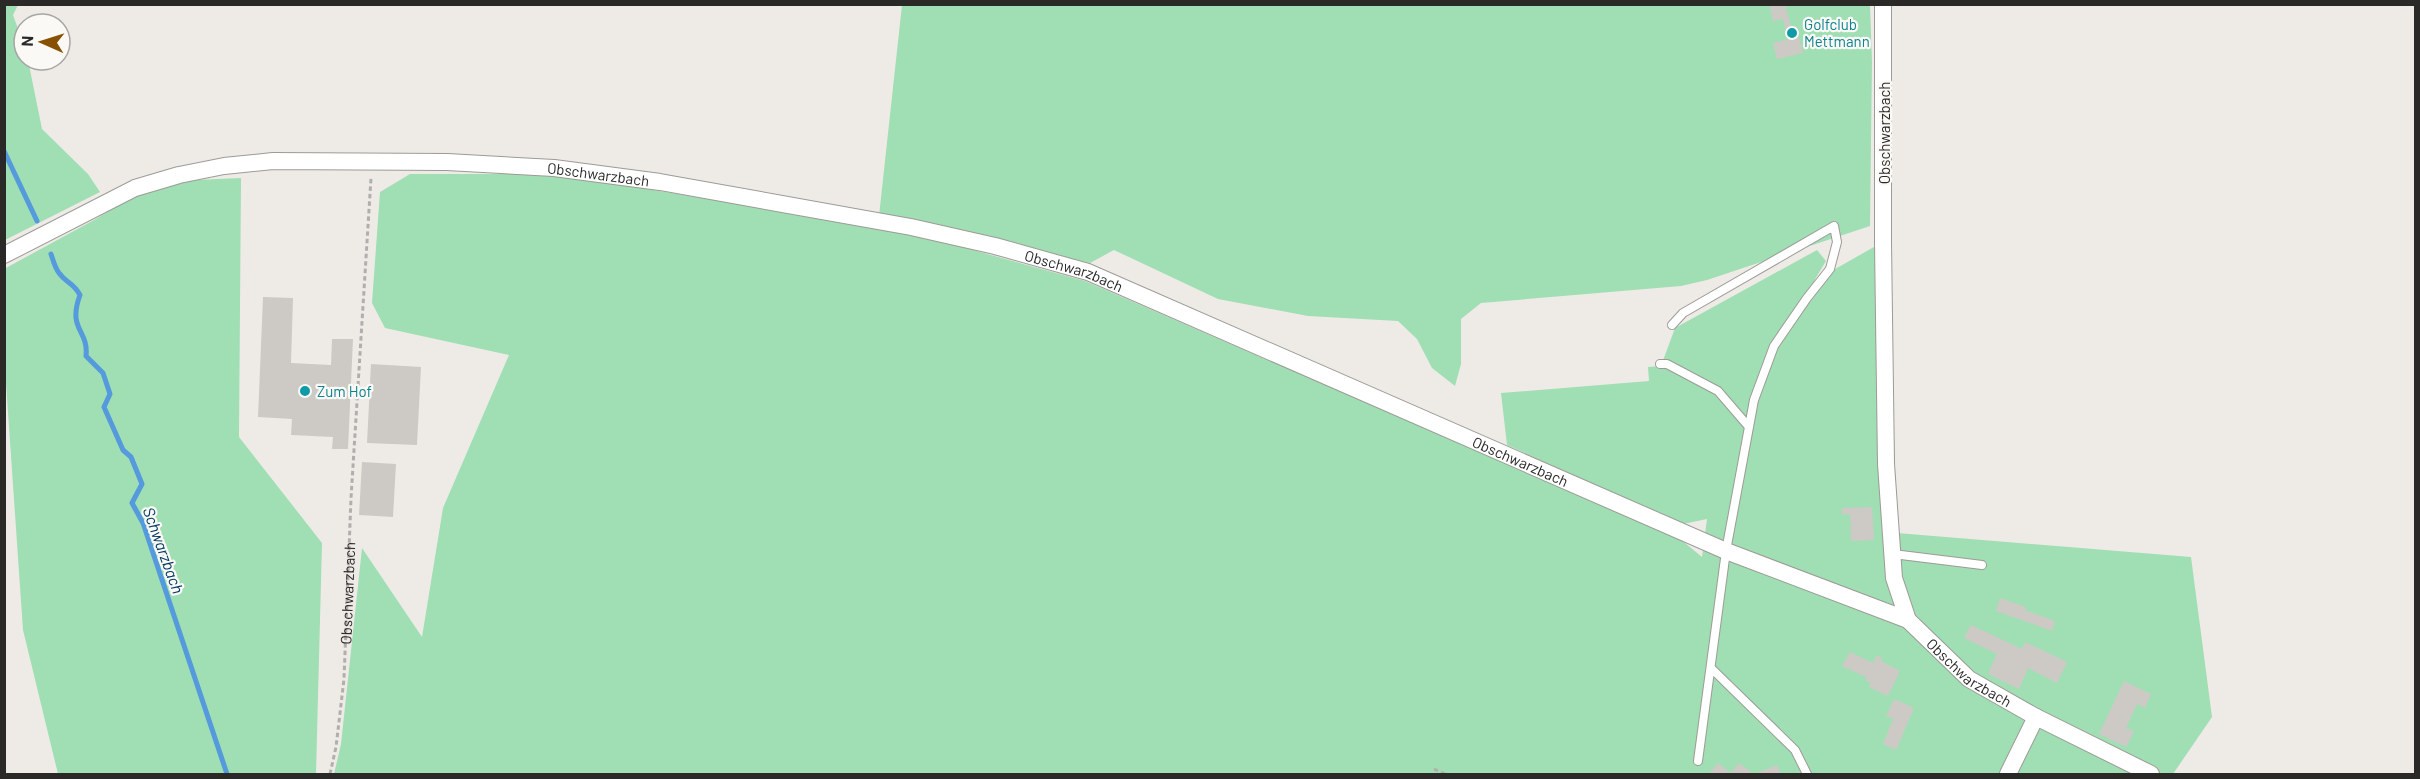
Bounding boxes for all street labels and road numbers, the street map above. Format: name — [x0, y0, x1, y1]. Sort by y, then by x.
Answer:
street label: Obschwarzbach — [1875, 82, 1893, 184]
street label: Obschwarzbach — [547, 159, 650, 190]
street label: Obschwarzbach — [1023, 246, 1126, 295]
street label: Obschwarzbach — [1470, 432, 1571, 490]
street label: Obschwarzbach — [336, 541, 358, 645]
street label: Obschwarzbach — [1923, 634, 2015, 710]

